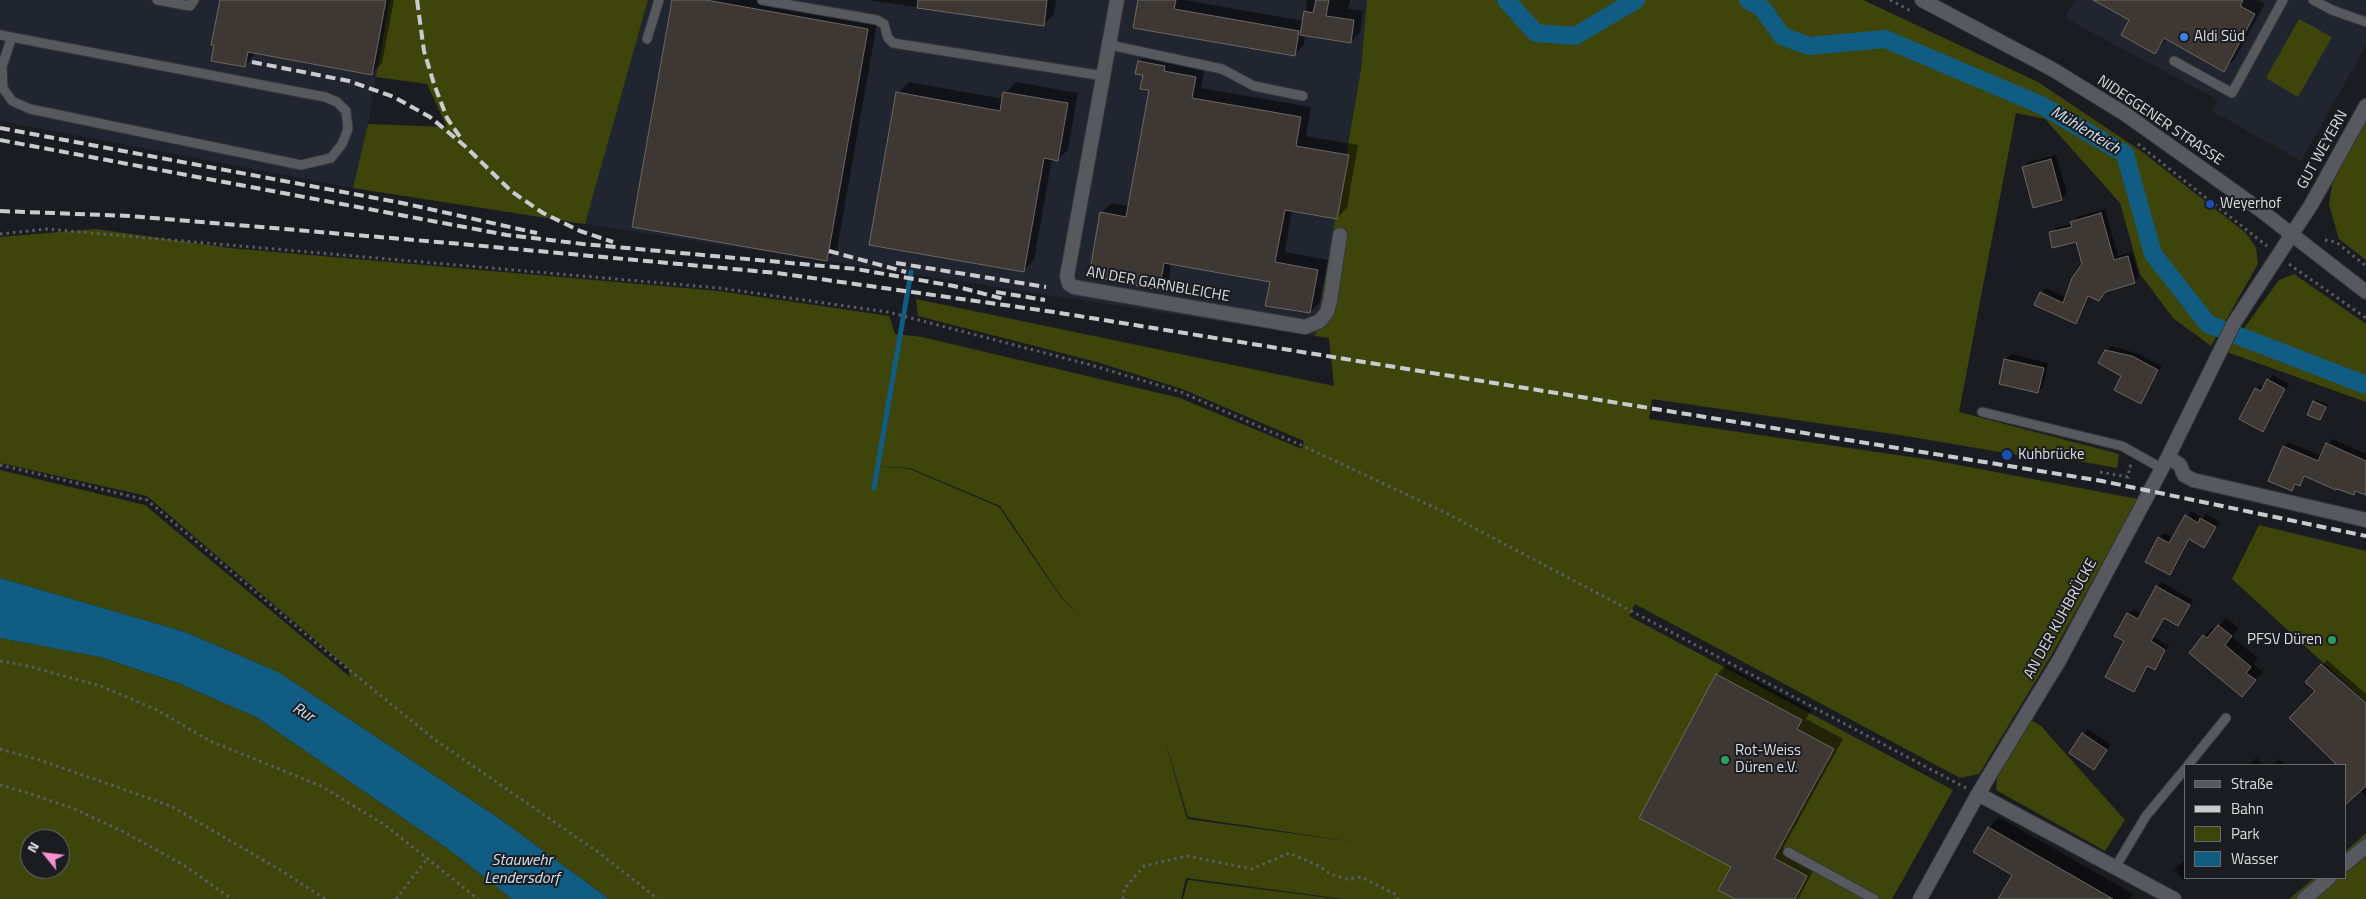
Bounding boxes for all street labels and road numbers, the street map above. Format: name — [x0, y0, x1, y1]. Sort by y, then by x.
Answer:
street label: NIDEGGENER STRASSE — [2094, 72, 2226, 170]
street label: GUT WEYERN — [2294, 107, 2352, 193]
street label: AN DER GARNBLEICHE — [1085, 264, 1231, 306]
street label: AN DER KUHBRÜCKE — [2021, 556, 2101, 682]

